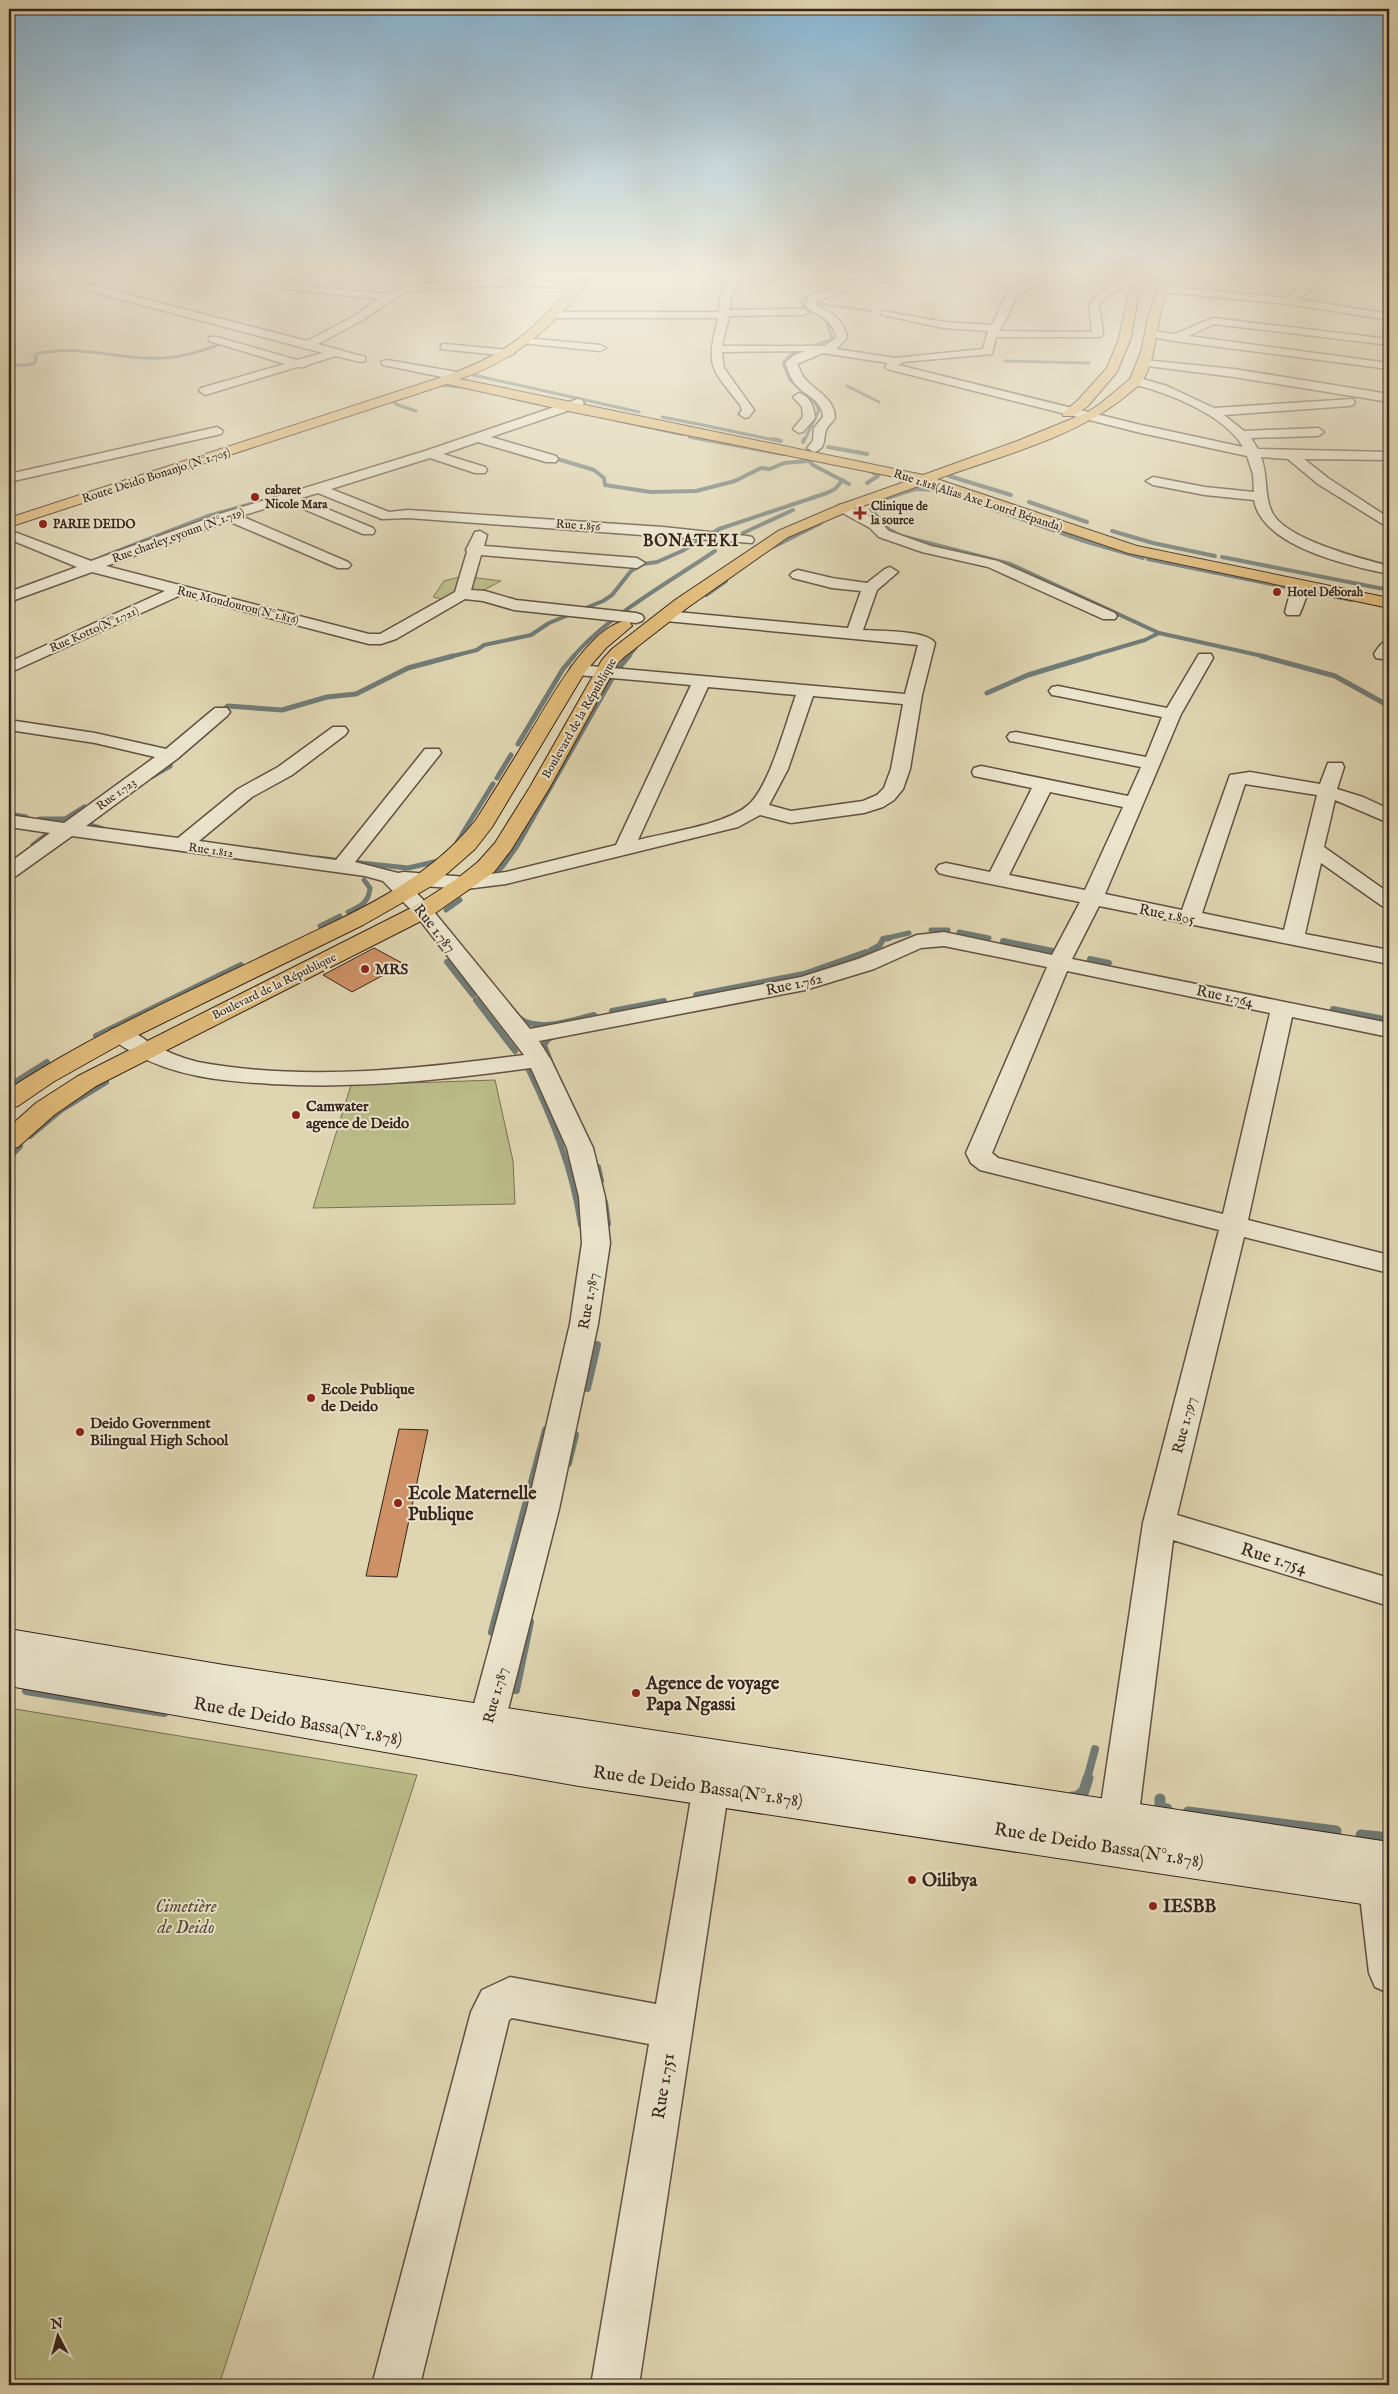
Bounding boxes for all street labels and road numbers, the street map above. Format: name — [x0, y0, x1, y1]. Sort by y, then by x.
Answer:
street label: Route Deido Bonanjo (N°1.705) — [80, 444, 232, 507]
street label: Rue 1.818(Alias Axe Lourd Bépanda) — [891, 466, 1064, 536]
street label: Rue charley eyoum (N°1.719) — [110, 504, 246, 566]
street label: Rue 1.856 — [555, 516, 602, 535]
street label: Rue Moudourou(N°1.816) — [175, 583, 300, 628]
street label: Rue Kotto(N°1.721) — [47, 603, 141, 656]
street label: Boulevard de la République — [539, 655, 621, 782]
street label: Rue 1.723 — [93, 775, 139, 814]
street label: Rue 1.812 — [187, 840, 235, 861]
street label: Rue 1.787 — [409, 900, 460, 957]
street label: Rue 1.805 — [1137, 900, 1197, 929]
street label: Boulevard de la République — [210, 950, 340, 1024]
street label: Rue 1.762 — [764, 969, 824, 1000]
street label: Rue 1.764 — [1195, 981, 1256, 1012]
street label: Rue 1.787 — [574, 1271, 603, 1331]
street label: Rue 1.797 — [1168, 1395, 1201, 1455]
street label: Rue 1.754 — [1237, 1538, 1310, 1580]
street label: Rue 1.787 — [479, 1665, 512, 1725]
street label: Rue de Deido Bassa(N°1.878) — [191, 1693, 404, 1752]
street label: Rue de Deido Bassa(N°1.878) — [591, 1761, 804, 1814]
street label: Rue de Deido Bassa(N°1.878) — [992, 1819, 1205, 1874]
street label: Rue 1.751 — [648, 2052, 681, 2121]

